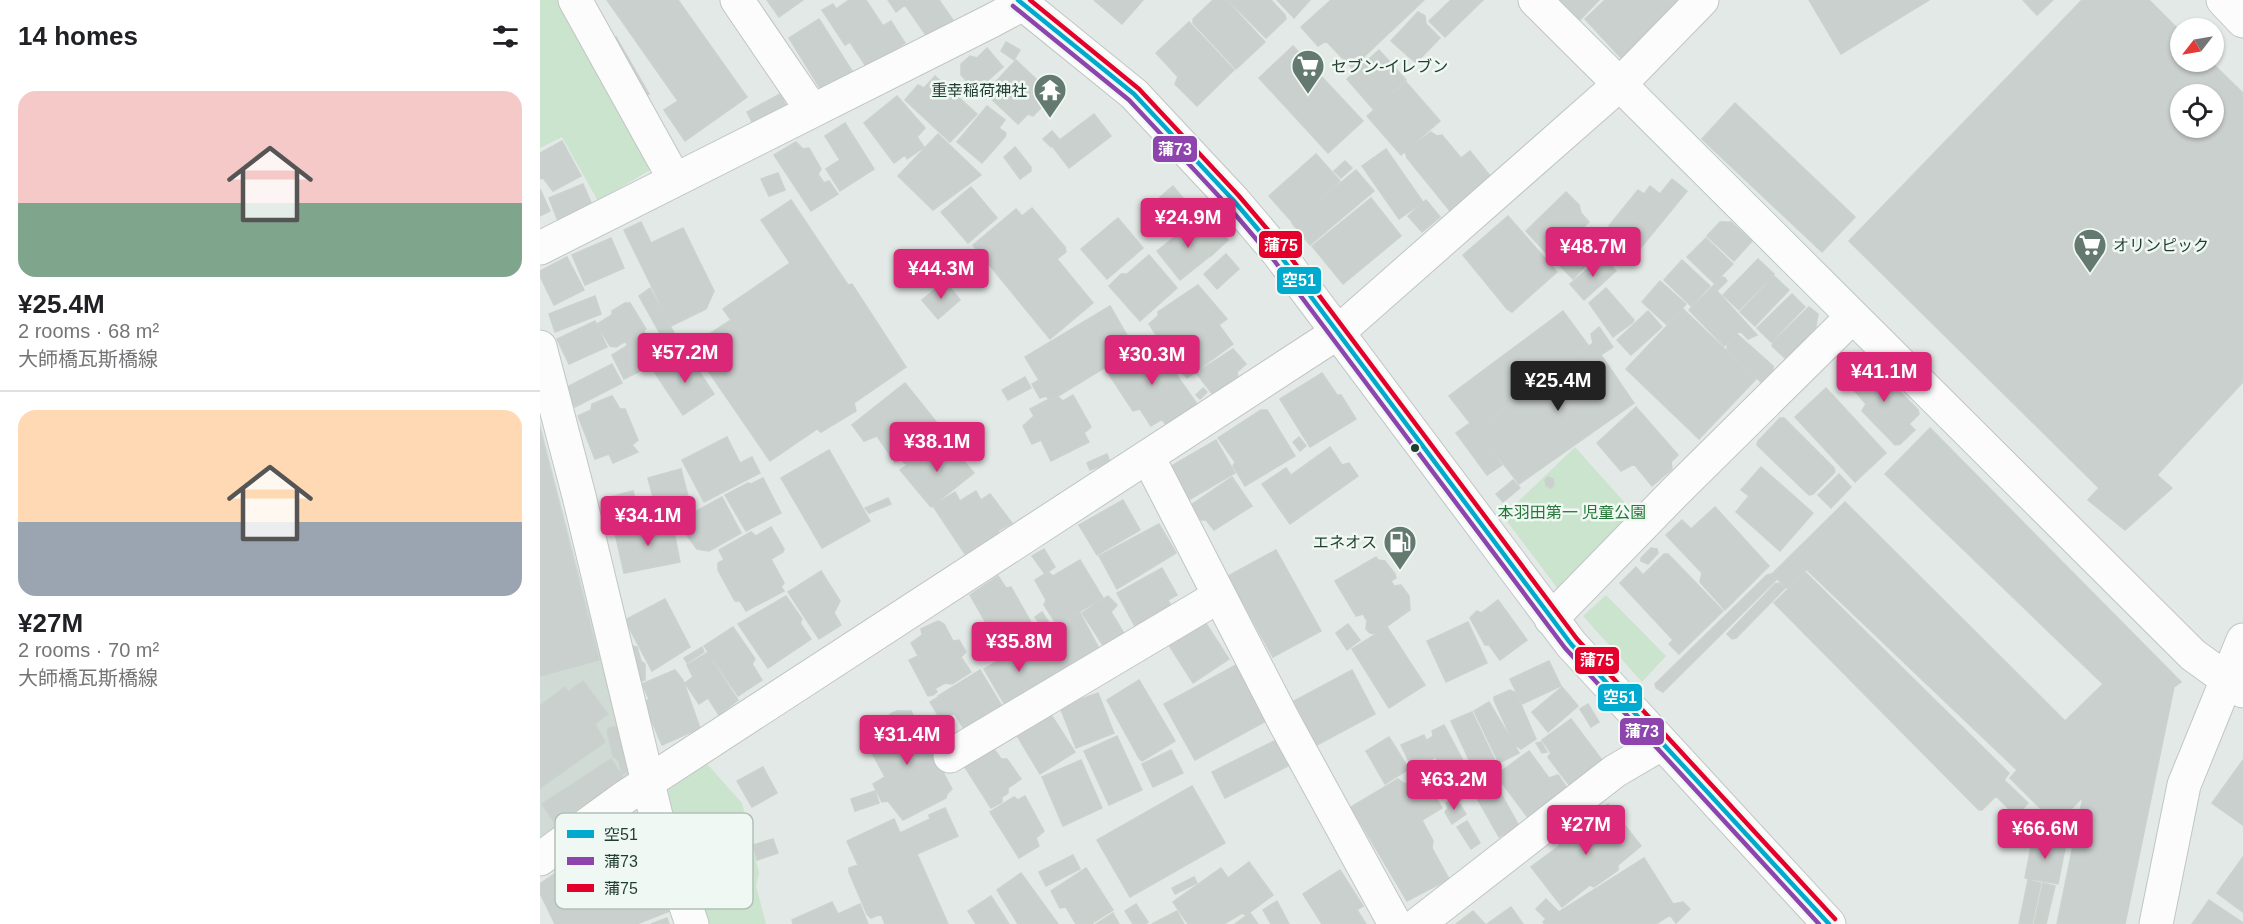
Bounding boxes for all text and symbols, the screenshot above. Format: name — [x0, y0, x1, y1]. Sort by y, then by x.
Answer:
north arrow — [2170, 18, 2224, 72]
map controls — [2170, 18, 2224, 138]
icon: filters — [489, 20, 522, 53]
text: 14 homes — [18, 21, 138, 51]
supermarket icon: セブン-イレブン — [1290, 48, 1326, 95]
place label: セブン-イレブン — [1331, 58, 1448, 75]
temple icon: 重幸稲荷神社 — [1032, 72, 1068, 119]
place label: 重幸稲荷神社 — [931, 82, 1027, 99]
button: locate — [2170, 84, 2224, 138]
icon: home — [216, 130, 324, 238]
line badge: 蒲73 — [1152, 135, 1198, 163]
text: 蒲73 — [1158, 141, 1192, 158]
pin: ¥24.9M — [1139, 198, 1237, 249]
text: ¥24.9M — [1155, 206, 1221, 228]
pin: ¥48.7M — [1544, 227, 1642, 278]
supermarket icon: オリンピック — [2072, 227, 2108, 274]
line badge: 蒲75 — [1258, 230, 1303, 259]
text: ¥48.7M — [1560, 235, 1626, 257]
text: 蒲75 — [1264, 237, 1298, 254]
place label: オリンピック — [2113, 237, 2209, 254]
pin: ¥44.3M — [892, 249, 990, 300]
text: ¥44.3M — [908, 257, 974, 279]
line badge: 空51 — [1276, 266, 1322, 295]
text: 空51 — [1282, 272, 1316, 289]
text: ¥25.4M — [18, 289, 105, 319]
text: 2 rooms · 68 m² — [18, 320, 159, 342]
pin: ¥57.2M — [636, 333, 734, 384]
pin: ¥30.3M — [1103, 335, 1201, 386]
text: ¥57.2M — [652, 341, 718, 363]
text: ¥30.3M — [1119, 343, 1185, 365]
text: 大師橋瓦斯橋線 — [18, 348, 158, 370]
pin: ¥41.1M — [1835, 352, 1933, 403]
text: ¥41.1M — [1851, 360, 1917, 382]
pin: ¥25.4M — [1509, 361, 1607, 412]
text: ¥25.4M — [1525, 369, 1591, 391]
pin: ¥38.1M — [888, 422, 986, 473]
text: ¥38.1M — [904, 430, 970, 452]
unlabelled marker — [1409, 442, 1421, 454]
icon: home — [216, 449, 324, 557]
pin: ¥34.1M — [599, 496, 697, 547]
text: ¥34.1M — [615, 504, 681, 526]
park label: 本羽田第一 児童公園 — [1498, 504, 1646, 521]
fuel station icon: エネオス — [1382, 524, 1418, 571]
place label: エネオス — [1313, 534, 1377, 551]
text: ¥27M — [18, 608, 83, 638]
pin: ¥35.8M — [970, 622, 1068, 673]
text: ¥35.8M — [986, 630, 1052, 652]
text: 2 rooms · 70 m² — [18, 639, 159, 661]
line badge: 蒲75 — [1574, 646, 1620, 675]
text: 蒲75 — [1580, 652, 1614, 669]
text: 大師橋瓦斯橋線 — [18, 667, 158, 689]
line badge: 空51 — [1597, 683, 1643, 712]
text: 空51 — [1603, 689, 1637, 706]
pin: ¥31.4M — [858, 715, 956, 766]
line badge: 蒲73 — [1619, 717, 1665, 746]
text: ¥31.4M — [874, 723, 940, 745]
text: 蒲73 — [1625, 723, 1659, 740]
pin: ¥63.2M — [1405, 760, 1503, 811]
text: ¥63.2M — [1421, 768, 1487, 790]
pin: ¥27M — [1550, 805, 1622, 856]
pin: ¥66.6M — [1996, 809, 2094, 860]
legend — [555, 813, 753, 909]
text: ¥27M — [1561, 813, 1611, 835]
text: ¥66.6M — [2012, 817, 2078, 839]
text: 空51 — [604, 826, 638, 843]
text: 蒲73 — [604, 853, 638, 870]
text: 蒲75 — [604, 880, 638, 897]

